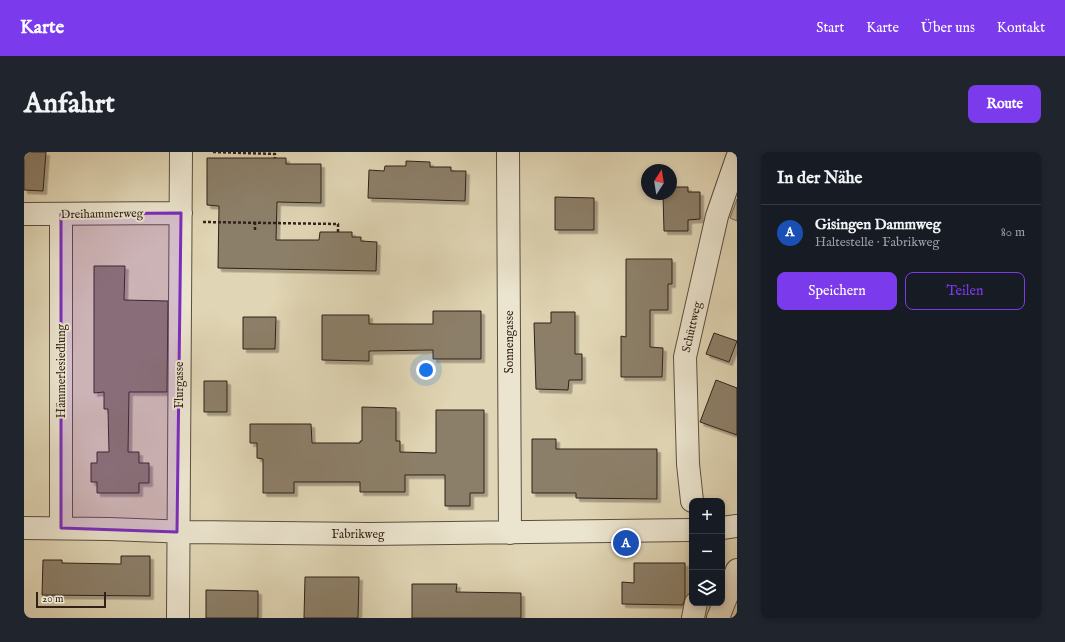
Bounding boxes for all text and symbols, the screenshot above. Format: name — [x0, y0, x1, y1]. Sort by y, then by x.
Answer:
text: Karte — [20, 16, 64, 40]
text: Start — [816, 19, 844, 37]
text: Karte — [866, 19, 899, 37]
text: Über uns — [921, 19, 975, 37]
text: Kontakt — [997, 19, 1045, 37]
button: Route — [968, 85, 1041, 123]
text: Anfahrt — [24, 87, 115, 122]
north arrow — [641, 164, 677, 200]
text: In der Nähe — [777, 168, 862, 189]
street label: Dreihammerweg — [61, 206, 144, 222]
text: Gisingen Dammweg — [815, 215, 941, 234]
text: A — [786, 224, 794, 241]
text: 80 m — [1001, 224, 1025, 241]
text: Haltestelle · Fabrikweg — [815, 234, 940, 251]
button: Speichern — [777, 272, 897, 310]
button: Teilen — [905, 272, 1025, 310]
street label: Schüttweg — [679, 300, 705, 354]
street label: Sonnengasse — [502, 310, 517, 373]
street label: Hämmerlesiedlung — [54, 323, 69, 418]
your location — [416, 360, 436, 380]
street label: Flurgasse — [172, 361, 187, 409]
map controls — [689, 498, 725, 606]
button: + — [689, 498, 725, 534]
street label: Fabrikweg — [332, 527, 385, 542]
pin: A — [613, 528, 639, 558]
button: − — [689, 534, 725, 570]
button: layers — [689, 570, 725, 606]
scale bar — [36, 590, 106, 609]
text: 20 m — [42, 592, 63, 606]

